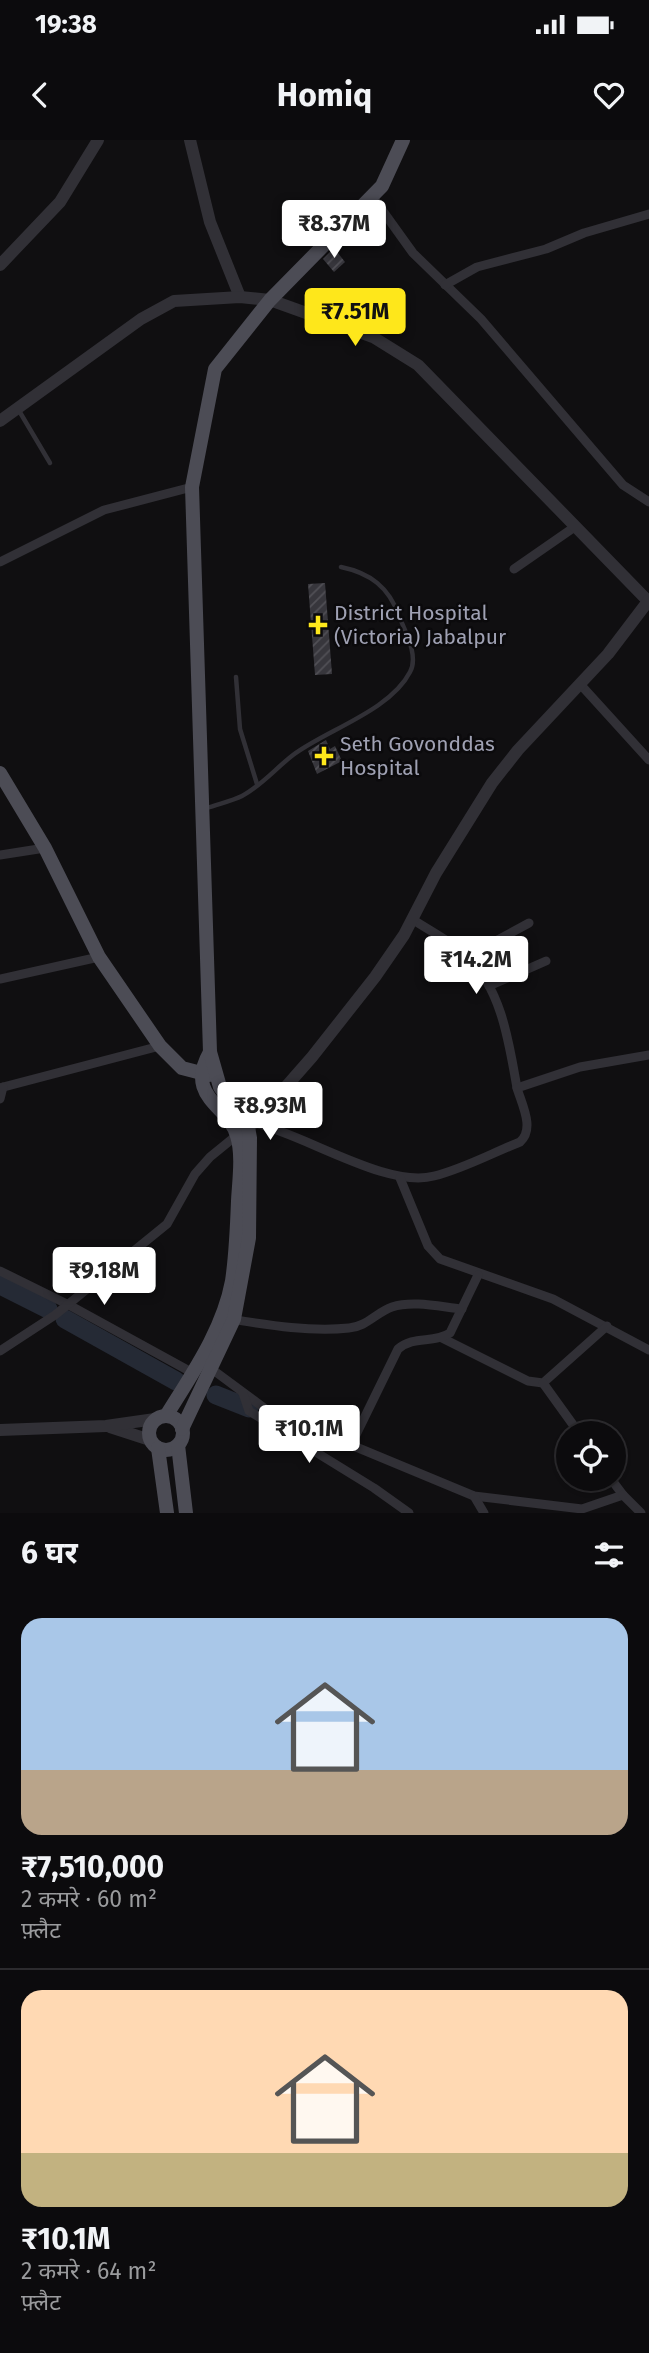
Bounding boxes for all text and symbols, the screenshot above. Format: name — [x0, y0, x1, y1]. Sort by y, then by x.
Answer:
text: 19:38 — [35, 9, 97, 40]
icon: back — [21, 76, 59, 114]
text: Homiq — [277, 76, 372, 114]
icon: heart — [590, 76, 628, 114]
pin: ₹8.37M — [277, 200, 391, 260]
text: ₹8.37M — [298, 209, 370, 237]
pin: ₹7.51M — [298, 288, 412, 348]
text: ₹7.51M — [321, 297, 389, 325]
place label: District Hospital (Victoria) Jabalpur — [334, 600, 506, 650]
marker: District Hospital (Victoria) Jabalpur — [308, 615, 328, 635]
place label: Seth Govonddas Hospital — [340, 731, 495, 781]
marker: Seth Govonddas Hospital — [314, 746, 334, 766]
pin: ₹14.2M — [419, 936, 533, 996]
text: ₹14.2M — [440, 945, 512, 973]
pin: ₹8.93M — [213, 1082, 327, 1142]
text: ₹8.93M — [233, 1091, 307, 1119]
pin: ₹9.18M — [47, 1248, 161, 1307]
text: ₹9.18M — [69, 1256, 139, 1284]
pin: ₹10.1M — [252, 1406, 366, 1465]
text: ₹10.1M — [275, 1414, 343, 1442]
map controls — [556, 1421, 626, 1491]
button: locate — [556, 1421, 626, 1491]
text: 6 घर — [21, 1535, 78, 1571]
icon: filters — [590, 1536, 628, 1574]
icon: home — [262, 1664, 388, 1790]
text: ₹7,510,000 — [21, 1849, 164, 1885]
text: 2 कमरे · 60 m² — [21, 1885, 157, 1913]
text: फ़्लैट — [21, 1916, 61, 1944]
icon: home — [262, 2036, 388, 2162]
text: ₹10.1M — [21, 2221, 110, 2257]
text: 2 कमरे · 64 m² — [21, 2257, 156, 2285]
text: फ़्लैट — [21, 2288, 61, 2316]

